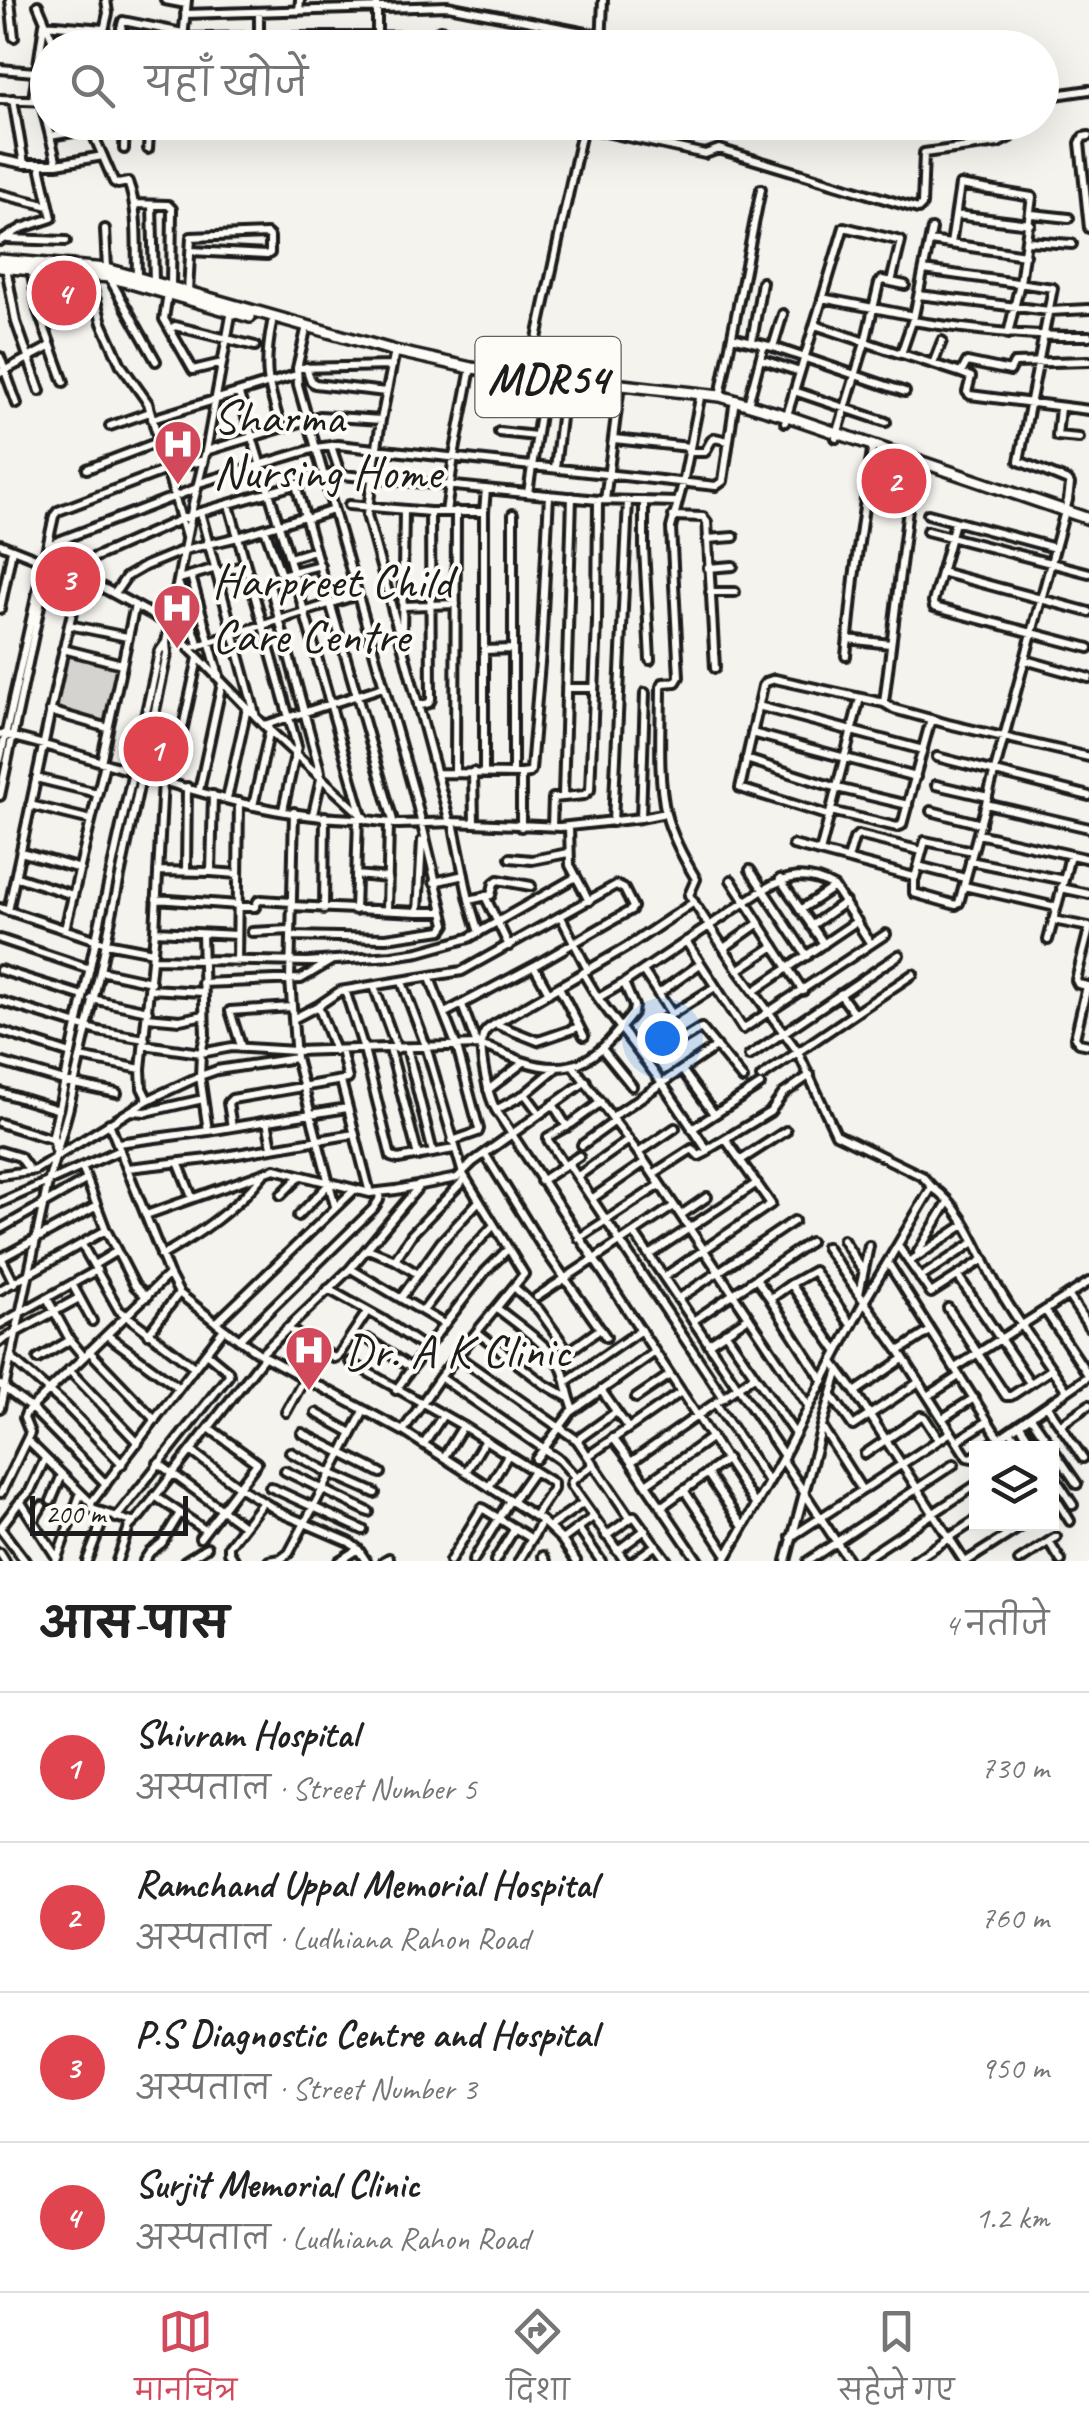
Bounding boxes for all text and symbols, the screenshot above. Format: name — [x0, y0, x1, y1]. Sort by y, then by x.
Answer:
search box — [30, 30, 1059, 140]
icon: search — [65, 58, 120, 113]
text: यहाँ खोजें — [145, 59, 308, 106]
pin: 4 — [32, 256, 96, 330]
road number: MDR54 — [476, 337, 620, 417]
place label: Sharma Nursing Home — [213, 387, 445, 502]
hospital icon: Sharma Nursing Home — [152, 418, 204, 486]
pin: 2 — [862, 444, 926, 518]
pin: 3 — [36, 542, 100, 616]
place label: Harpreet Child Care Centre — [212, 551, 459, 666]
hospital icon: Harpreet Child Care Centre — [151, 582, 203, 650]
pin: 1 — [124, 712, 188, 786]
your location — [637, 1013, 688, 1064]
place label: Dr. A K Clinic — [344, 1321, 573, 1381]
hospital icon: Dr. A K Clinic — [283, 1324, 335, 1392]
map controls — [969, 1441, 1059, 1531]
button: layers — [969, 1441, 1059, 1531]
scale bar — [30, 1491, 188, 1536]
text: 200 m — [45, 1496, 105, 1531]
text: आस-पास — [40, 1597, 229, 1650]
text: 4 नतीजे — [944, 1604, 1049, 1645]
text: Shivram Hospital — [135, 1711, 358, 1758]
text: 1 — [65, 1747, 80, 1788]
text: 730 m — [980, 1747, 1049, 1788]
text: अस्पताल · Street Number 5 — [135, 1768, 477, 1809]
text: Ramchand Uppal Memorial Hospital — [135, 1861, 597, 1908]
text: 2 — [65, 1897, 80, 1938]
text: 760 m — [980, 1897, 1049, 1938]
text: अस्पताल · Ludhiana Rahon Road — [135, 1918, 529, 1959]
text: P.S Diagnostic Centre and Hospital — [135, 2011, 597, 2058]
text: 3 — [65, 2047, 80, 2088]
text: 950 m — [980, 2047, 1049, 2088]
text: अस्पताल · Street Number 3 — [135, 2068, 477, 2109]
text: Surjit Memorial Clinic — [135, 2161, 420, 2208]
text: 4 — [65, 2197, 80, 2238]
text: 1.2 km — [975, 2197, 1049, 2238]
text: अस्पताल · Ludhiana Rahon Road — [135, 2218, 529, 2259]
tab: मानचित्र — [134, 2304, 237, 2421]
tab: दिशा — [506, 2304, 570, 2421]
tab: सहेजे गए — [839, 2304, 955, 2421]

